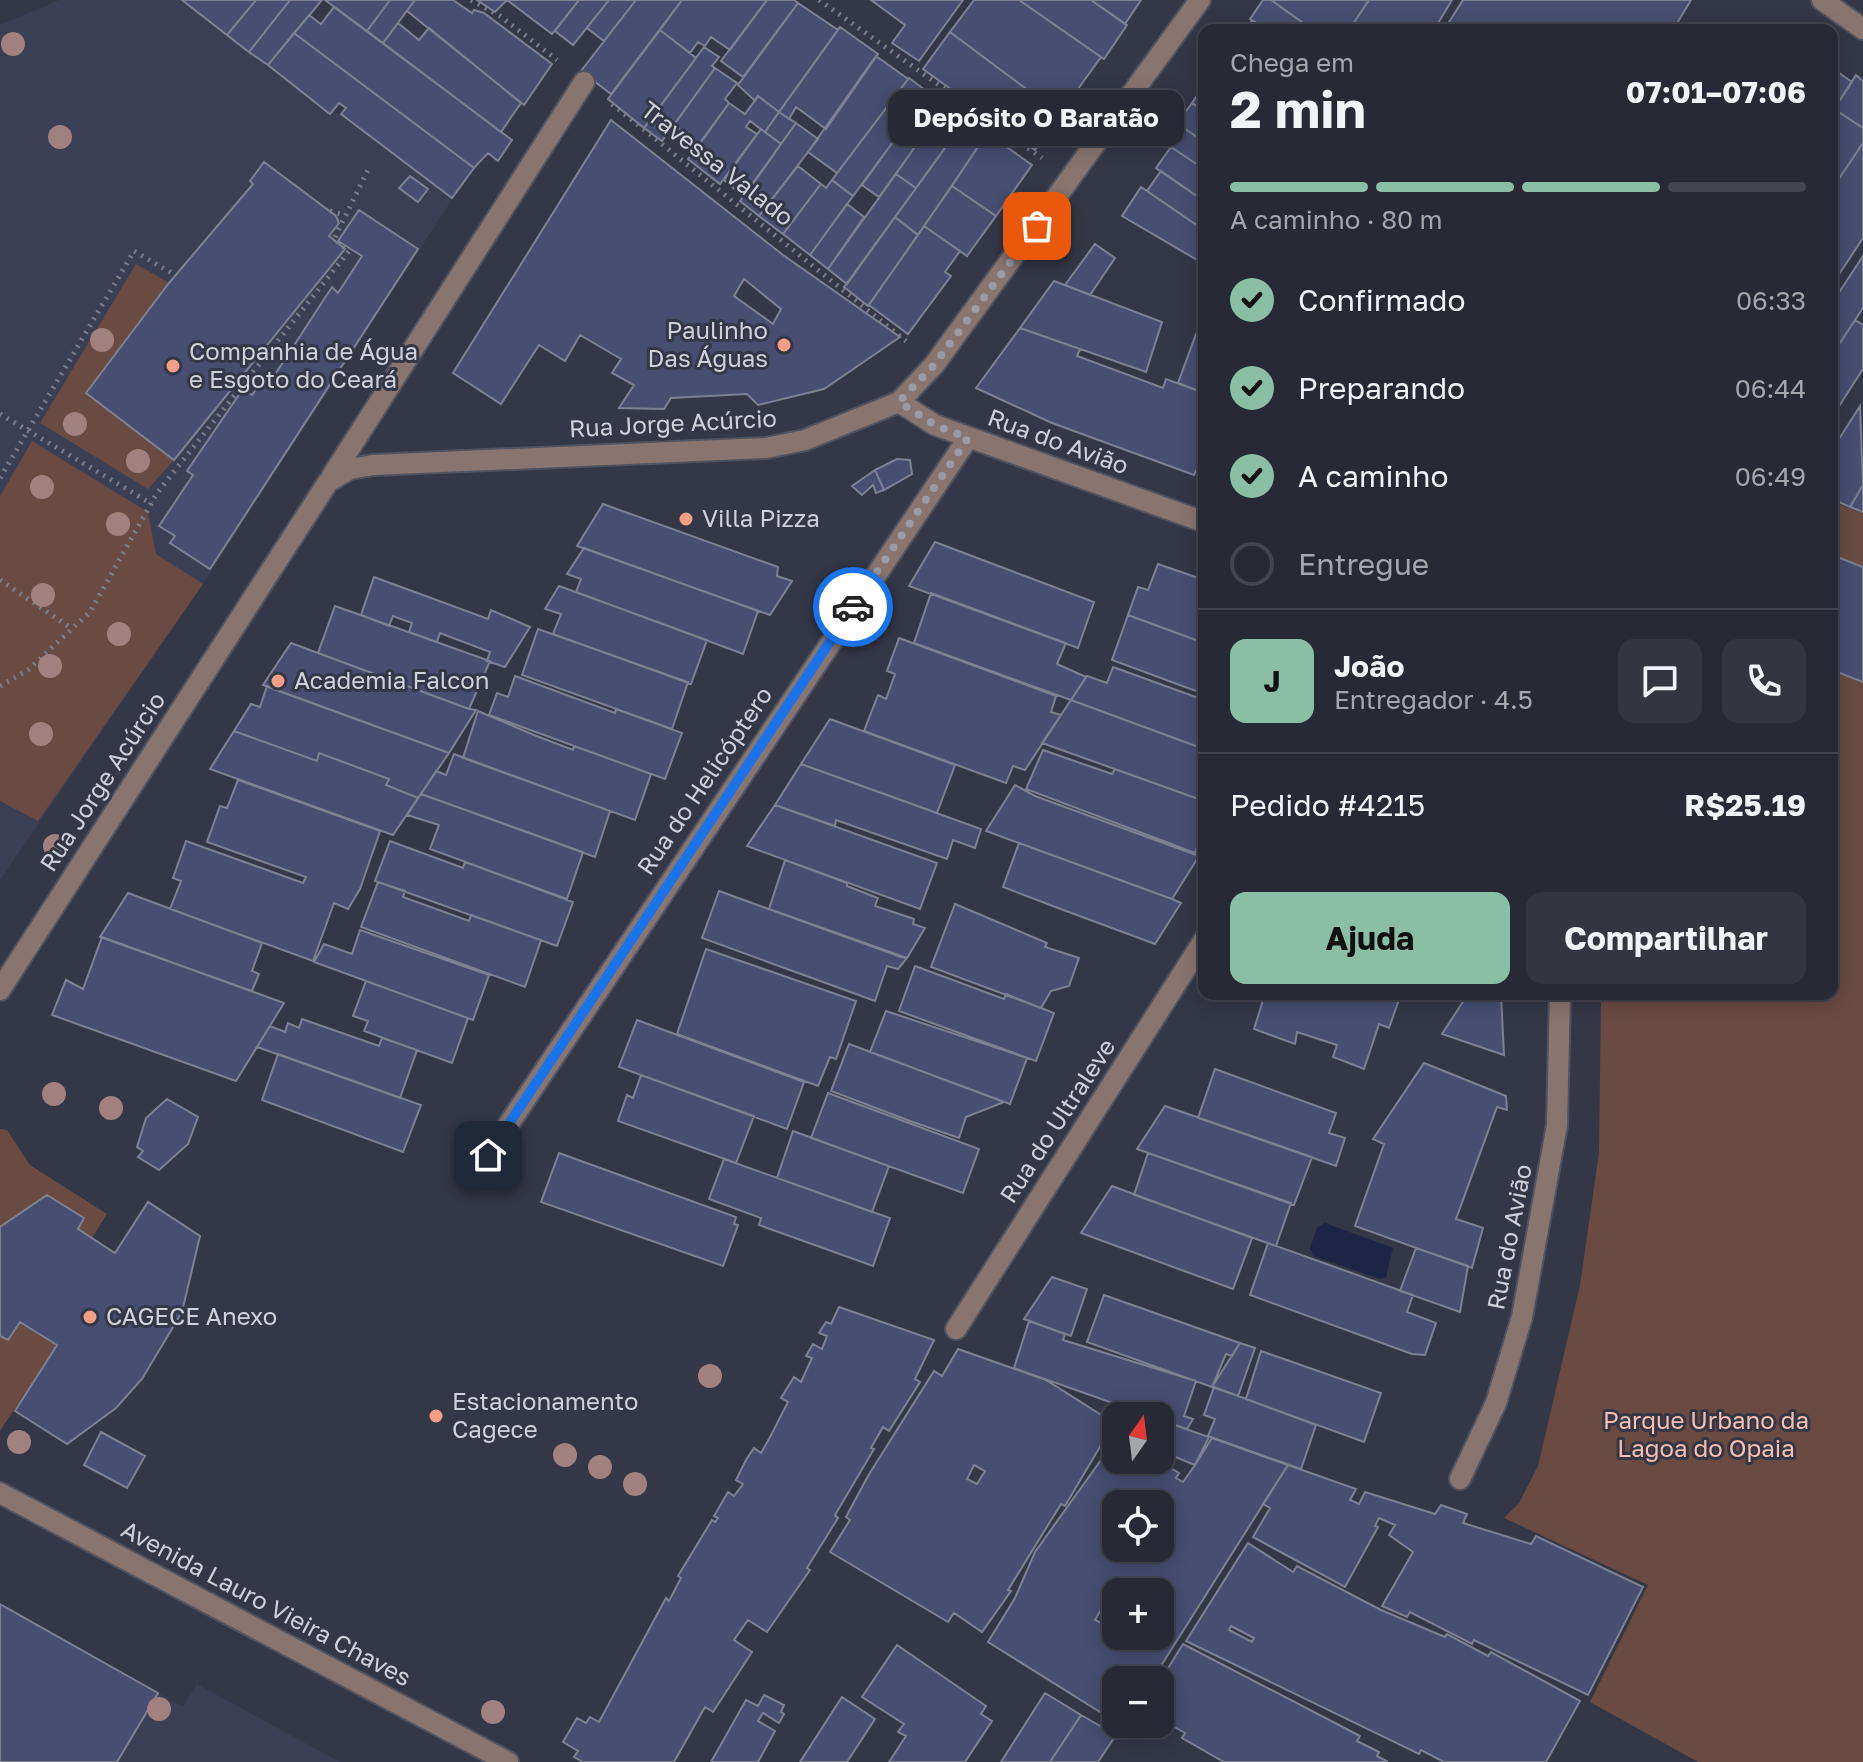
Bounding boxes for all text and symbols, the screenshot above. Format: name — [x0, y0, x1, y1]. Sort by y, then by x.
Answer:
text: Chega em — [1230, 47, 1354, 78]
text: 07:01–07:06 — [1626, 74, 1806, 110]
text: 2 min — [1230, 77, 1366, 139]
callout: Depósito O Baratão — [889, 90, 1185, 146]
street label: Travessa Valado — [636, 94, 800, 231]
text: Depósito O Baratão — [913, 102, 1159, 133]
pin — [1003, 192, 1071, 260]
icon: bag — [1015, 204, 1059, 248]
text: A caminho · 80 m — [1230, 204, 1443, 235]
icon: check — [1230, 278, 1274, 322]
text: Confirmado — [1298, 282, 1466, 318]
text: 06:33 — [1736, 285, 1806, 316]
place label: Paulinho Das Águas — [648, 315, 768, 372]
place label: Companhia de Água e Esgoto do Ceará — [189, 336, 418, 393]
marker: Paulinho Das Águas — [775, 336, 793, 354]
marker: Companhia de Água e Esgoto do Ceará — [164, 357, 182, 375]
icon: check — [1230, 366, 1274, 410]
text: Preparando — [1298, 370, 1465, 406]
text: 06:44 — [1735, 373, 1806, 404]
street label: Rua do Avião — [984, 402, 1133, 479]
street label: Rua Jorge Acúrcio — [568, 403, 777, 442]
icon: check — [1230, 454, 1274, 498]
text: A caminho — [1298, 458, 1448, 494]
text: 06:49 — [1735, 461, 1806, 492]
place label: Villa Pizza — [702, 503, 820, 532]
marker: Villa Pizza — [677, 510, 695, 528]
text: Entregue — [1298, 546, 1429, 582]
courier — [813, 567, 893, 647]
icon: car — [831, 585, 875, 629]
button: chat — [1618, 639, 1702, 723]
button: phone — [1722, 639, 1806, 723]
text: João — [1334, 648, 1405, 684]
text: J — [1263, 663, 1281, 699]
place label: Academia Falcon — [294, 665, 489, 694]
marker: Academia Falcon — [269, 672, 287, 690]
street label: Rua do Helicóptero — [630, 681, 777, 880]
text: Entregador · 4.5 — [1334, 684, 1533, 715]
street label: Rua Jorge Acúrcio — [33, 686, 171, 876]
text: Pedido #4215 — [1230, 787, 1425, 823]
text: R$25.19 — [1684, 787, 1806, 823]
button: Ajuda — [1230, 892, 1510, 984]
button: Compartilhar — [1526, 892, 1806, 984]
street label: Rua do Ultraleve — [993, 1033, 1121, 1208]
pin — [454, 1121, 522, 1189]
icon: home — [466, 1133, 510, 1177]
street label: Rua do Avião — [1480, 1162, 1537, 1312]
place label: CAGECE Anexo — [106, 1301, 277, 1330]
marker: CAGECE Anexo — [81, 1308, 99, 1326]
place label: Estacionamento Cagece — [452, 1386, 638, 1443]
north arrow — [1102, 1402, 1174, 1474]
map controls — [1102, 1402, 1174, 1738]
park label: Parque Urbano da Lagoa do Opaia — [1603, 1405, 1809, 1462]
marker: Estacionamento Cagece — [427, 1407, 445, 1425]
button: locate — [1102, 1490, 1174, 1562]
street label: Avenida Lauro Vieira Chaves — [117, 1514, 416, 1691]
button: + — [1102, 1578, 1174, 1650]
button: − — [1102, 1666, 1174, 1738]

